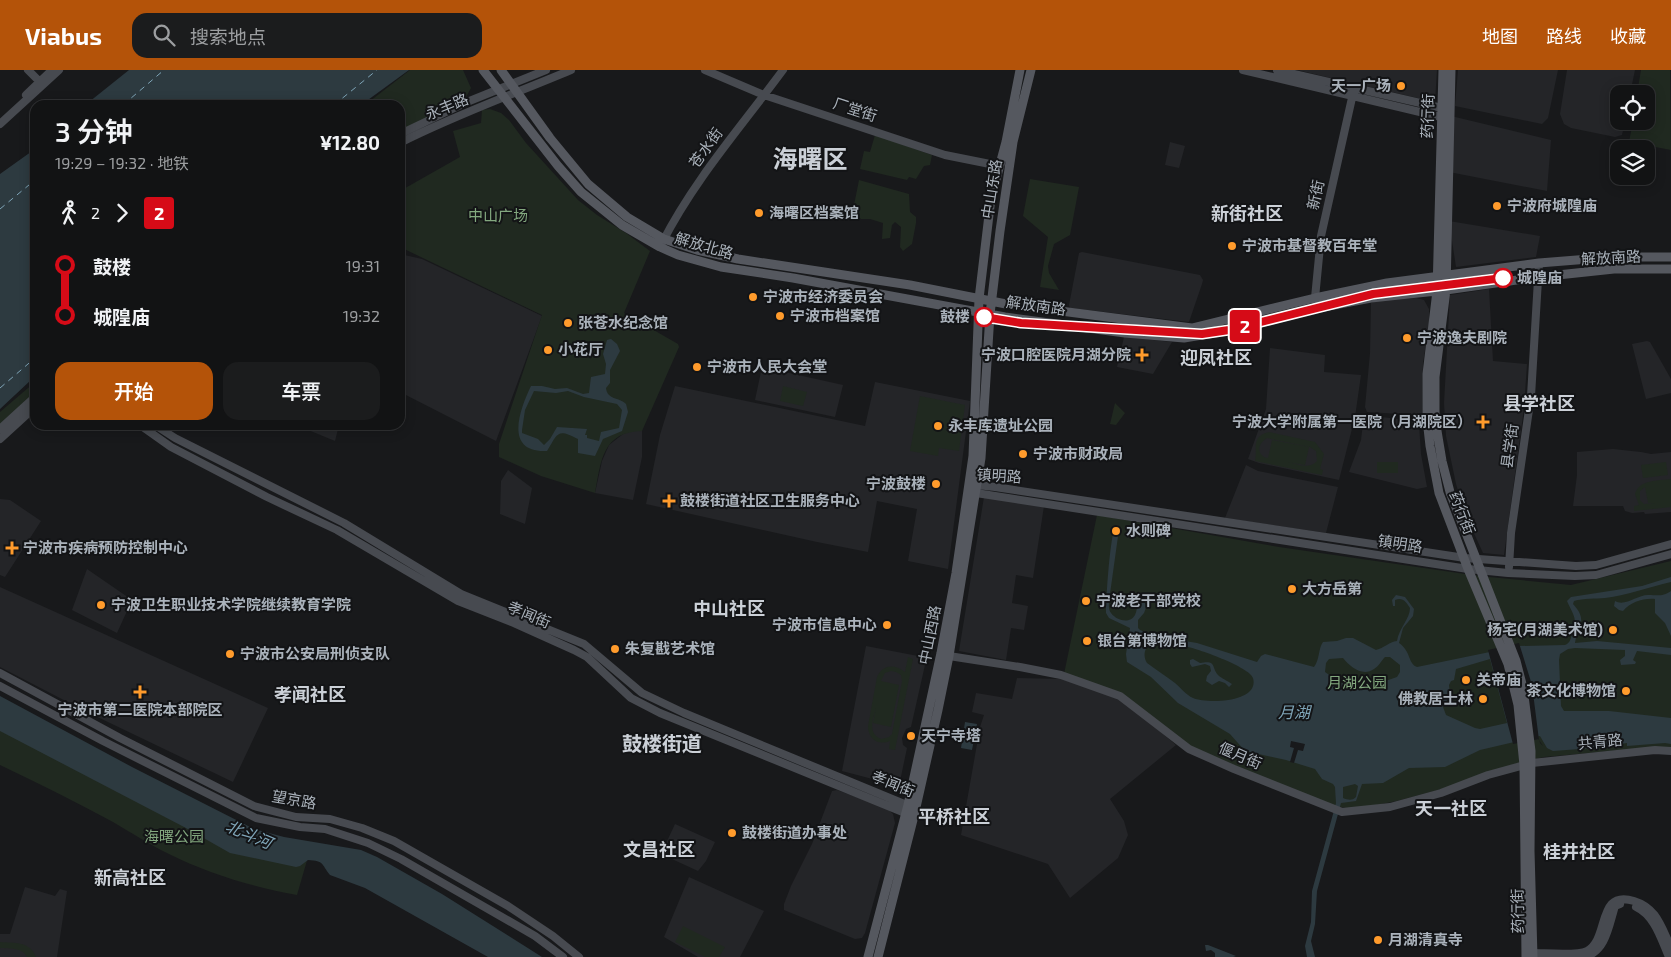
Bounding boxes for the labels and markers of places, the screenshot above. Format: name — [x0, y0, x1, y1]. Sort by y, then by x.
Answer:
place label: 天一广场 — [1331, 76, 1391, 94]
marker: 天一广场 — [1395, 80, 1407, 92]
place label: 宁波府城隍庙 — [1507, 196, 1597, 214]
marker: 宁波府城隍庙 — [1491, 200, 1503, 212]
place label: 海曙区档案馆 — [769, 203, 859, 221]
marker: 海曙区档案馆 — [753, 207, 765, 219]
place label: 宁波市基督教百年堂 — [1242, 236, 1377, 254]
marker: 宁波市基督教百年堂 — [1226, 240, 1238, 252]
marker: 城隍庙 — [1493, 268, 1513, 288]
place label: 城隍庙 — [1517, 268, 1562, 286]
place label: 宁波市经济委员会 — [763, 287, 883, 305]
marker: 宁波市经济委员会 — [747, 291, 759, 303]
place label: 宁波市档案馆 — [790, 306, 880, 324]
place label: 鼓楼 — [940, 307, 970, 325]
marker: 鼓楼 — [974, 307, 994, 327]
marker: 宁波市档案馆 — [774, 310, 786, 322]
place label: 张苍水纪念馆 — [578, 313, 668, 331]
marker: 张苍水纪念馆 — [562, 317, 574, 329]
place label: 宁波逸夫剧院 — [1417, 328, 1507, 346]
marker: 宁波逸夫剧院 — [1401, 332, 1413, 344]
place label: 小花厅 — [558, 340, 603, 358]
marker: 小花厅 — [542, 344, 554, 356]
place label: 宁波口腔医院月湖分院 — [981, 345, 1131, 363]
marker: 宁波口腔医院月湖分院 — [1135, 348, 1149, 362]
place label: 宁波市人民大会堂 — [707, 357, 827, 375]
marker: 宁波市人民大会堂 — [691, 361, 703, 373]
place label: 宁波大学附属第一医院（月湖院区） — [1232, 412, 1472, 430]
marker: 宁波大学附属第一医院（月湖院区） — [1476, 415, 1490, 429]
place label: 永丰库遗址公园 — [948, 416, 1053, 434]
marker: 永丰库遗址公园 — [932, 420, 944, 432]
place label: 宁波市财政局 — [1033, 444, 1123, 462]
marker: 宁波市财政局 — [1017, 448, 1029, 460]
place label: 宁波鼓楼 — [866, 474, 926, 492]
marker: 宁波鼓楼 — [930, 478, 942, 490]
place label: 鼓楼街道社区卫生服务中心 — [680, 491, 860, 509]
marker: 鼓楼街道社区卫生服务中心 — [662, 494, 676, 508]
place label: 水则碑 — [1126, 521, 1171, 539]
marker: 水则碑 — [1110, 525, 1122, 537]
place label: 宁波市疾病预防控制中心 — [23, 538, 188, 556]
marker: 宁波市疾病预防控制中心 — [5, 541, 19, 555]
place label: 大方岳第 — [1302, 579, 1362, 597]
marker: 大方岳第 — [1286, 583, 1298, 595]
place label: 宁波老干部党校 — [1096, 591, 1201, 609]
place label: 宁波卫生职业技术学院继续教育学院 — [111, 595, 351, 613]
marker: 宁波老干部党校 — [1080, 595, 1092, 607]
marker: 宁波卫生职业技术学院继续教育学院 — [95, 599, 107, 611]
place label: 宁波市信息中心 — [772, 615, 877, 633]
marker: 宁波市信息中心 — [881, 619, 893, 631]
place label: 杨宅(月湖美术馆) — [1487, 620, 1603, 638]
marker: 杨宅(月湖美术馆) — [1607, 624, 1619, 636]
place label: 银台第博物馆 — [1097, 631, 1187, 649]
marker: 银台第博物馆 — [1081, 635, 1093, 647]
place label: 朱复戡艺术馆 — [625, 639, 715, 657]
marker: 朱复戡艺术馆 — [609, 643, 621, 655]
place label: 宁波市公安局刑侦支队 — [240, 644, 390, 662]
marker: 宁波市公安局刑侦支队 — [224, 648, 236, 660]
place label: 关帝庙 — [1476, 670, 1521, 688]
marker: 关帝庙 — [1460, 674, 1472, 686]
place label: 茶文化博物馆 — [1526, 681, 1616, 699]
marker: 宁波市第二医院本部院区 — [133, 685, 147, 699]
marker: 茶文化博物馆 — [1620, 685, 1632, 697]
place label: 佛教居士林 — [1398, 689, 1473, 707]
marker: 佛教居士林 — [1477, 693, 1489, 705]
place label: 宁波市第二医院本部院区 — [57, 700, 223, 718]
place label: 天宁寺塔 — [921, 726, 981, 744]
marker: 天宁寺塔 — [905, 730, 917, 742]
place label: 鼓楼街道办事处 — [742, 823, 847, 841]
marker: 鼓楼街道办事处 — [726, 827, 738, 839]
place label: 月湖清真寺 — [1388, 930, 1463, 948]
marker: 月湖清真寺 — [1372, 934, 1384, 946]

